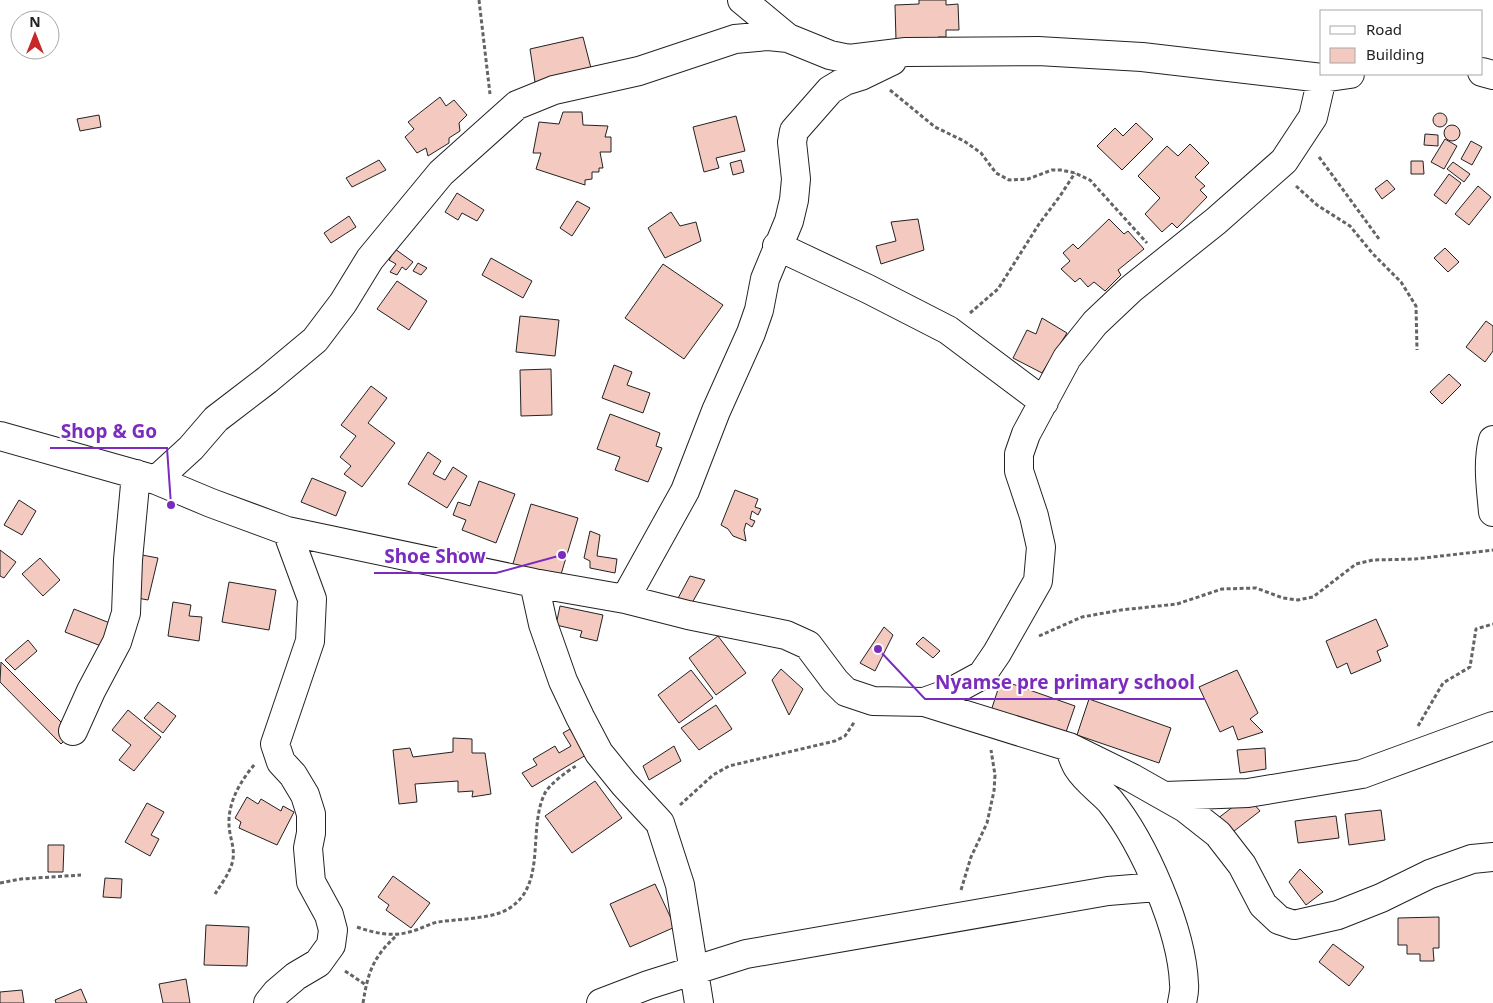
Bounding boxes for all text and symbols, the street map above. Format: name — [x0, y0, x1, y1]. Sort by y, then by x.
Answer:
north arrow — [10, 10, 60, 60]
legend — [1320, 10, 1483, 75]
text: N — [29, 12, 41, 31]
text: Road — [1366, 19, 1402, 39]
text: Building — [1366, 44, 1424, 64]
callout: Shop & Go — [50, 414, 167, 448]
text: Shop & Go — [61, 418, 157, 444]
callout: Shoe Show — [374, 539, 496, 573]
text: Shoe Show — [384, 543, 487, 569]
callout: Nyamse pre primary school — [925, 665, 1205, 699]
text: Nyamse pre primary school — [935, 669, 1195, 695]

